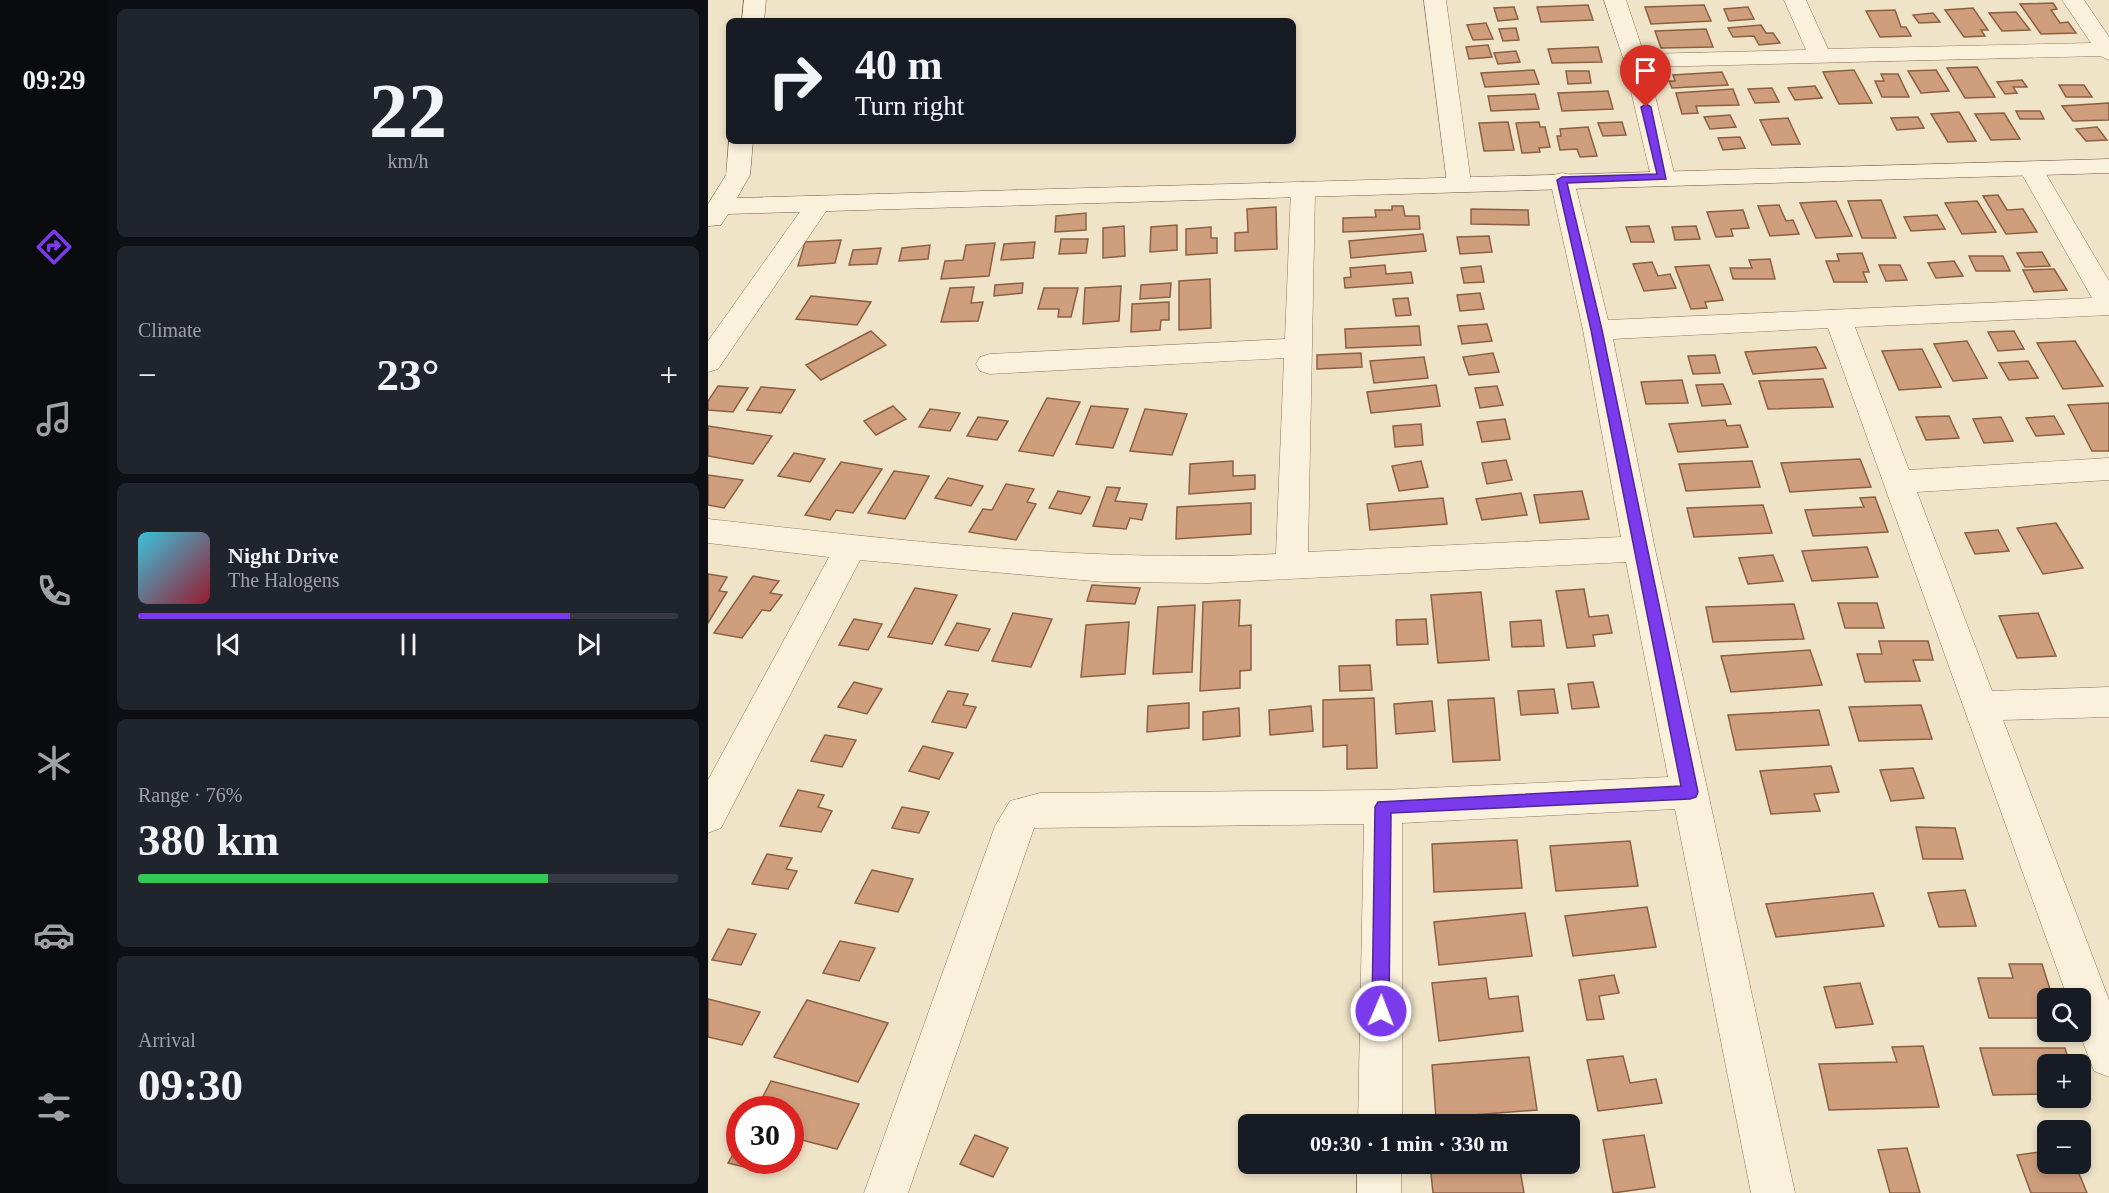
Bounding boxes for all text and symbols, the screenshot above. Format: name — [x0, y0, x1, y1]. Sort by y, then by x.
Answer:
icon: right — [756, 42, 834, 120]
text: 40 m — [855, 42, 943, 88]
pin — [1620, 45, 1671, 107]
icon: arrive — [1629, 54, 1662, 87]
text: 09:29 — [23, 65, 86, 95]
text: 22 — [369, 67, 447, 154]
text: Turn right — [855, 91, 964, 121]
text: km/h — [387, 150, 429, 172]
icon: directions — [33, 226, 75, 268]
text: Climate — [138, 319, 201, 341]
text: 23° — [377, 350, 440, 400]
text: − — [138, 357, 157, 393]
text: + — [659, 357, 678, 393]
icon: music — [33, 398, 75, 440]
text: Night Drive — [228, 543, 339, 568]
text: The Halogens — [228, 569, 340, 591]
icon: phone — [33, 570, 75, 612]
icon: previous — [212, 628, 245, 661]
icon: pause — [392, 628, 425, 661]
icon: next — [572, 628, 605, 661]
icon: climate — [33, 742, 75, 784]
text: Range · 76% — [138, 784, 242, 806]
text: 380 km — [138, 815, 279, 865]
icon: car — [33, 914, 75, 956]
position arrow — [1349, 979, 1413, 1043]
map controls — [2037, 988, 2091, 1174]
button: search — [2037, 988, 2091, 1042]
text: Arrival — [138, 1029, 196, 1051]
button: + — [2037, 1054, 2091, 1108]
text: 09:30 — [138, 1060, 243, 1110]
icon: filters — [33, 1086, 75, 1128]
speed limit sign: 30 — [726, 1096, 804, 1174]
button: − — [2037, 1120, 2091, 1174]
text: 09:30 · 1 min · 330 m — [1310, 1131, 1508, 1156]

